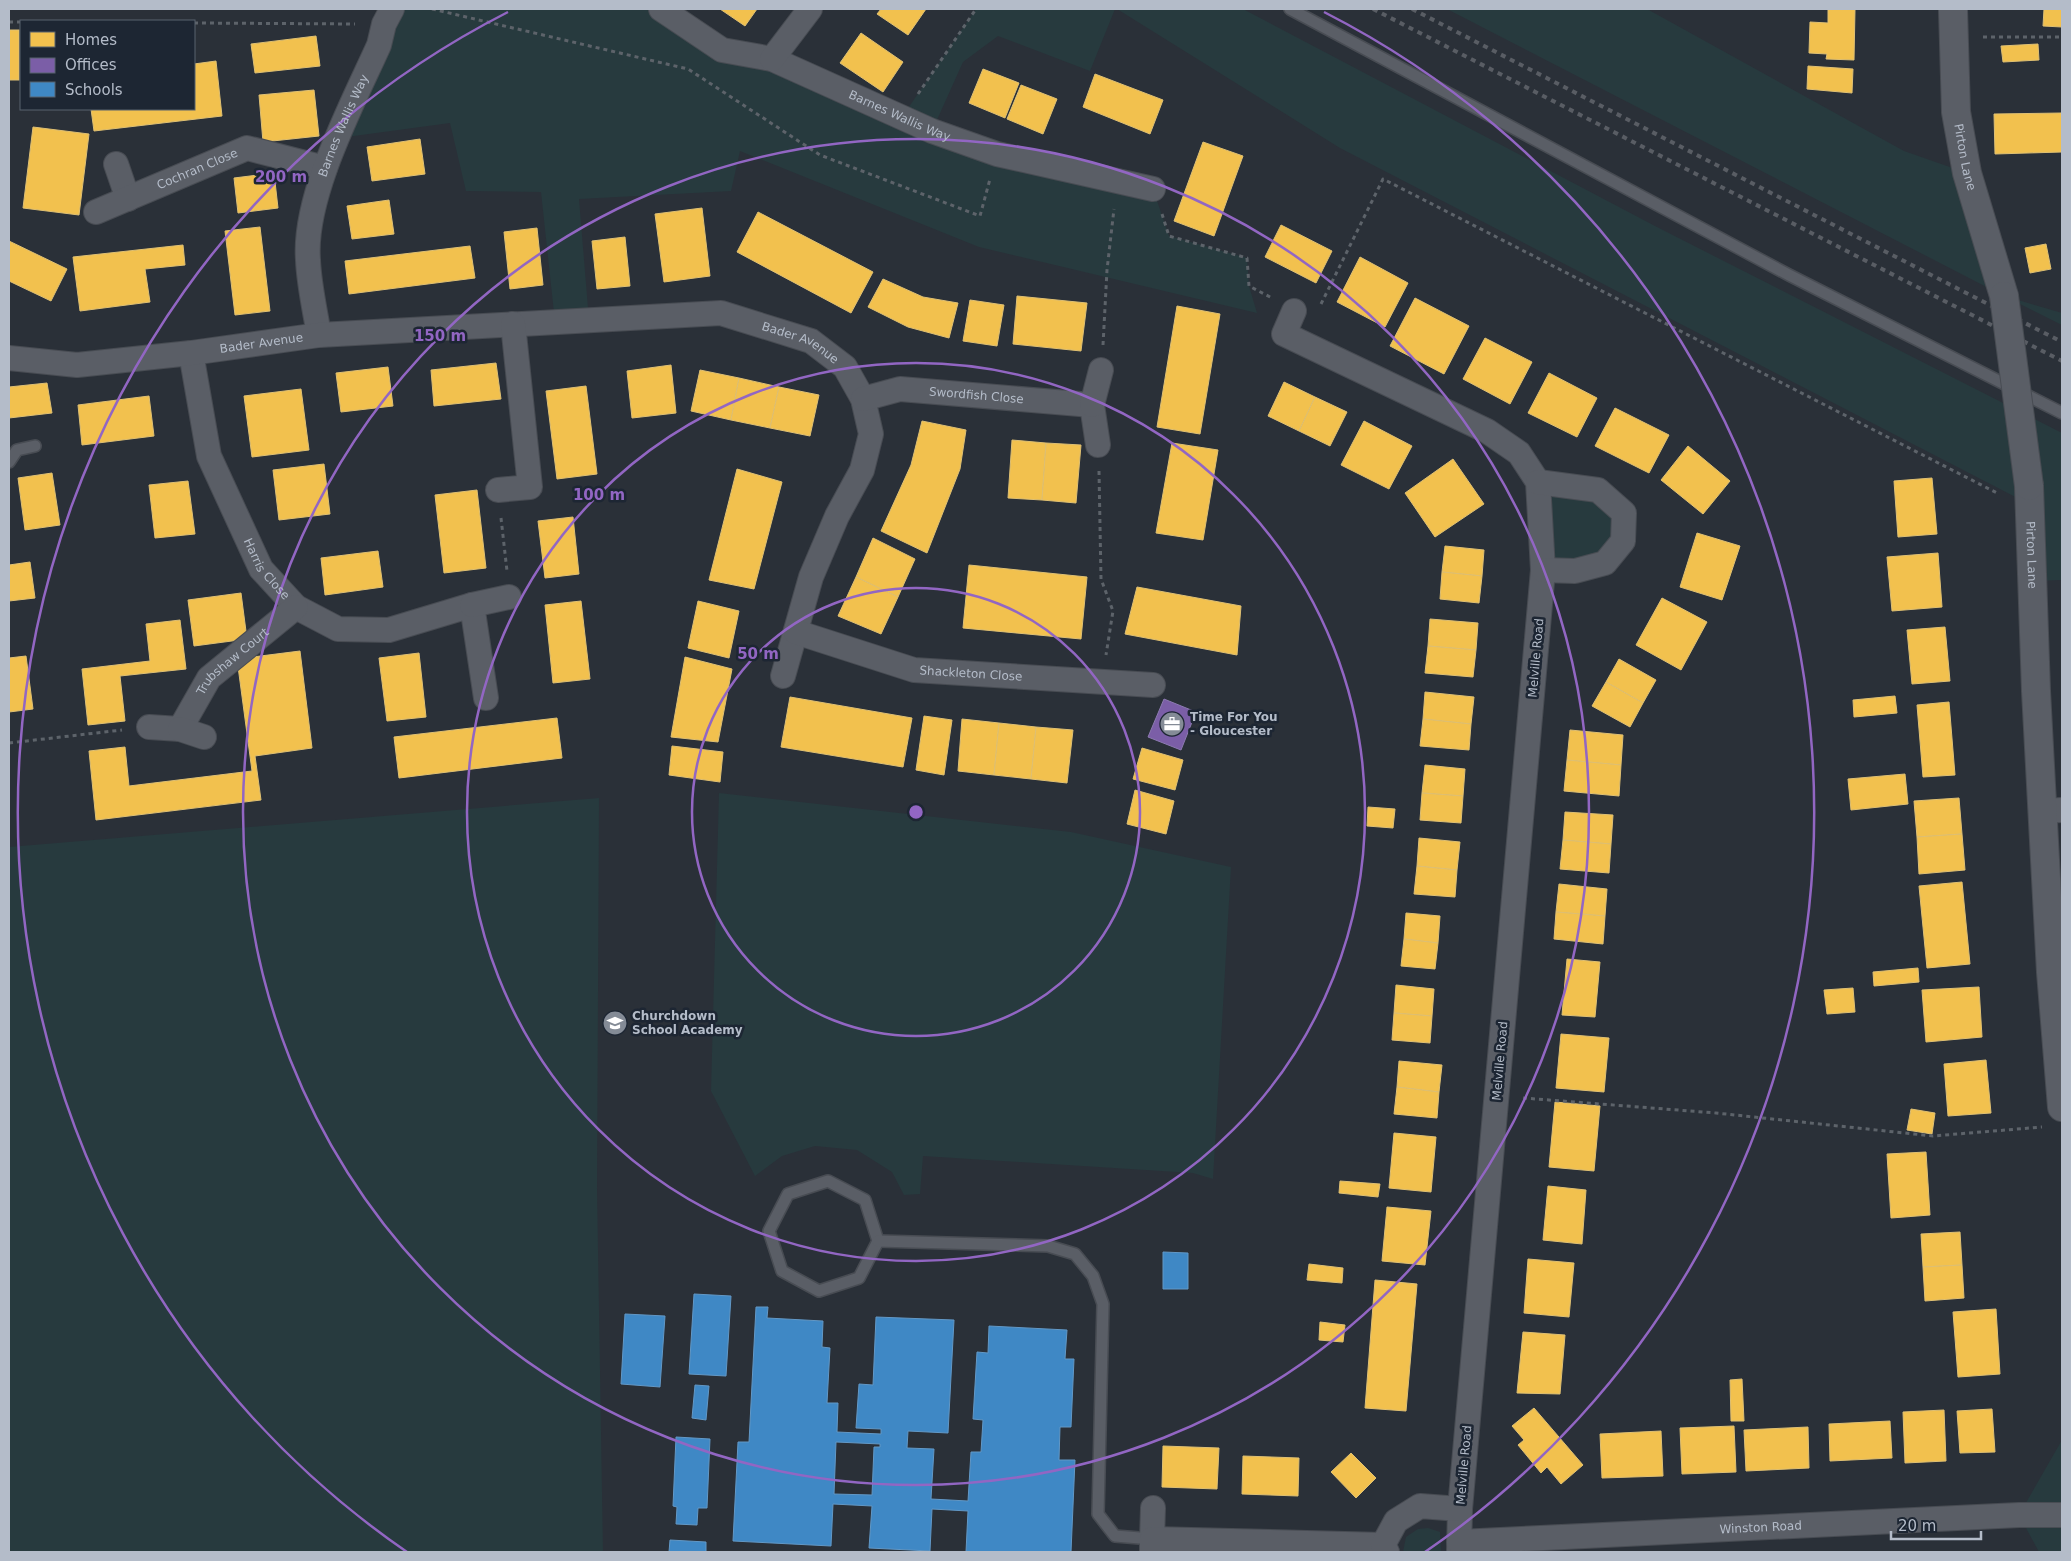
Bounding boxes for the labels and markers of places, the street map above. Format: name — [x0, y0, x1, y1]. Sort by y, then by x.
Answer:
place label: Time For You - Gloucester — [1190, 710, 1278, 738]
office icon: Time For You - Gloucester — [1159, 711, 1185, 737]
centre of rings — [907, 803, 925, 821]
place label: Churchdown School Academy — [632, 1009, 743, 1037]
school or university icon: Churchdown School Academy — [602, 1010, 628, 1036]

